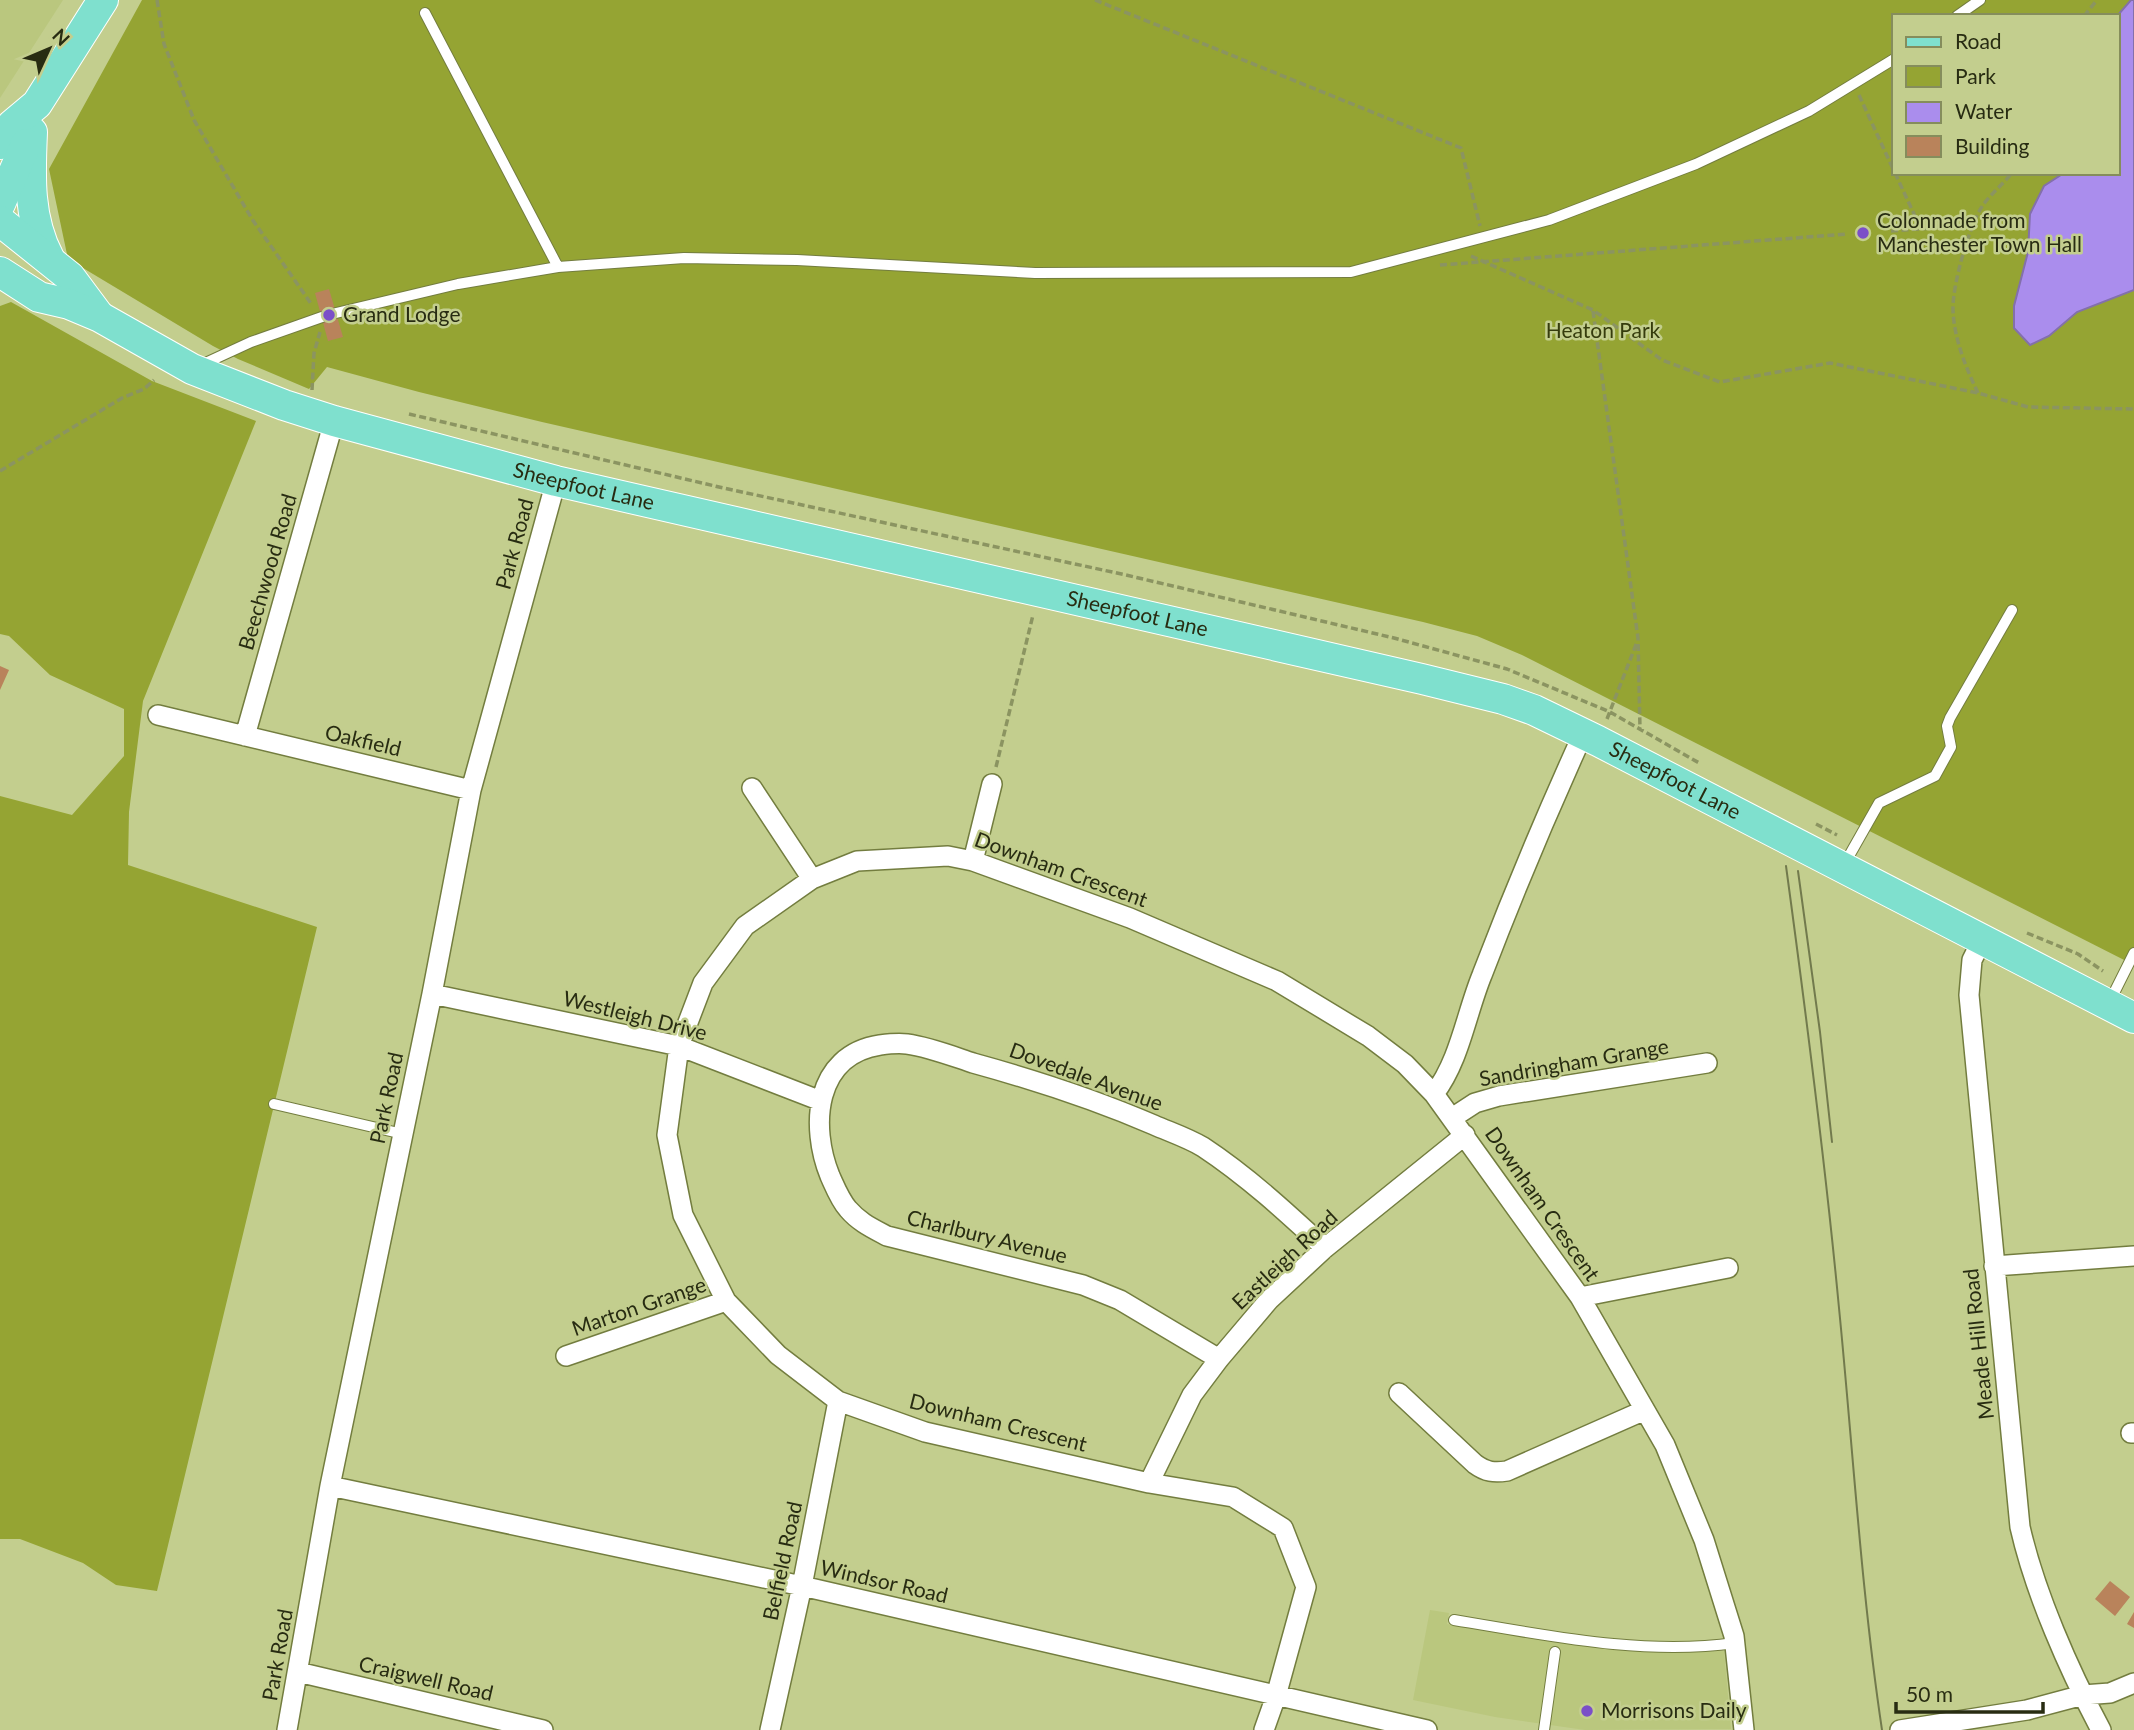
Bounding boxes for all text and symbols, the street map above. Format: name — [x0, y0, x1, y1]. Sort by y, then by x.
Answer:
north arrow — [14, 14, 84, 84]
legend — [1892, 14, 2120, 175]
text: N — [48, 24, 75, 50]
text: Road — [1955, 28, 2002, 53]
text: Park — [1955, 63, 1996, 88]
text: Water — [1955, 98, 2012, 123]
text: Building — [1955, 133, 2030, 158]
place label: Colonnade from Manchester Town Hall — [1877, 207, 2082, 256]
marker: Colonnade from Manchester Town Hall — [1855, 225, 1871, 241]
place label: Grand Lodge — [343, 301, 460, 326]
marker: Grand Lodge — [321, 307, 337, 323]
park label: Heaton Park — [1546, 317, 1661, 342]
street label: Sheepfoot Lane — [511, 456, 657, 514]
street label: Beechwood Road — [232, 491, 301, 652]
street label: Park Road — [489, 495, 538, 592]
street label: Sheepfoot Lane — [1065, 584, 1211, 641]
street label: Oakfield — [323, 719, 404, 760]
street label: Sheepfoot Lane — [1606, 735, 1745, 824]
street label: Downham Crescent — [972, 826, 1152, 912]
street label: Westleigh Drive — [561, 985, 710, 1045]
street label: Sandringham Grange — [1477, 1033, 1670, 1090]
street label: Dovedale Avenue — [1006, 1036, 1167, 1115]
street label: Park Road — [364, 1050, 407, 1146]
street label: Downham Crescent — [1481, 1121, 1606, 1285]
street label: Charlbury Avenue — [905, 1204, 1070, 1268]
street label: Eastleigh Road — [1226, 1204, 1342, 1314]
street label: Meade Hill Road — [1957, 1267, 1998, 1421]
street label: Marton Grange — [568, 1271, 709, 1340]
street label: Downham Crescent — [907, 1387, 1090, 1456]
street label: Belfield Road — [757, 1499, 806, 1623]
street label: Windsor Road — [818, 1554, 951, 1607]
street label: Park Road — [256, 1607, 297, 1703]
street label: Craigwell Road — [357, 1650, 496, 1705]
scale bar — [1896, 1670, 2043, 1714]
text: 50 m — [1906, 1681, 1953, 1706]
place label: Morrisons Daily — [1601, 1697, 1747, 1722]
marker: Morrisons Daily — [1579, 1703, 1595, 1719]

